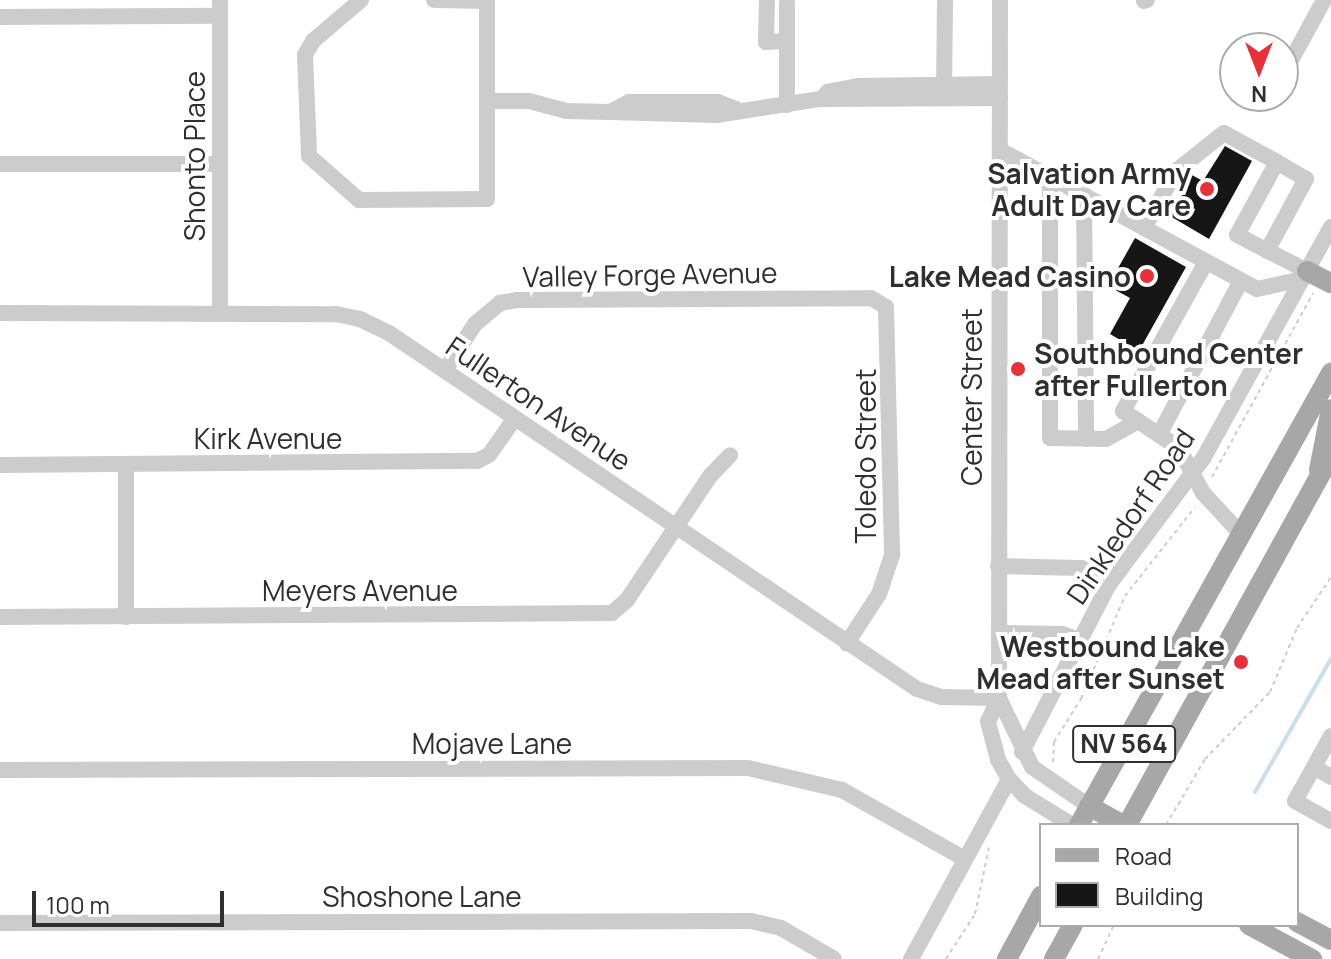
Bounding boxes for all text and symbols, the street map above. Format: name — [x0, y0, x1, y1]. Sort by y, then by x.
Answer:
north arrow — [1219, 32, 1299, 112]
street label: Shonto Place — [177, 71, 211, 241]
text: N — [1251, 79, 1267, 109]
place label: Salvation Army Adult Day Care — [987, 156, 1191, 222]
marker: Salvation Army Adult Day Care — [1198, 180, 1216, 198]
street label: Valley Forge Avenue — [522, 255, 778, 293]
place label: Lake Mead Casino — [889, 259, 1131, 293]
marker: Lake Mead Casino — [1138, 267, 1156, 285]
street label: Center Street — [954, 308, 988, 486]
street label: Fullerton Avenue — [440, 329, 638, 477]
place label: Southbound Center after Fullerton — [1034, 336, 1303, 402]
marker: Southbound Center after Fullerton — [1009, 360, 1027, 378]
street label: Toledo Street — [848, 369, 882, 543]
street label: Kirk Avenue — [194, 421, 342, 455]
street label: Dinkledorf Road — [1059, 422, 1201, 610]
street label: Meyers Avenue — [262, 573, 458, 607]
place label: Westbound Lake Mead after Sunset — [976, 629, 1225, 695]
marker: Westbound Lake Mead after Sunset — [1232, 653, 1250, 671]
road number: NV 564 — [1072, 722, 1176, 766]
street label: Mojave Lane — [412, 726, 572, 760]
legend — [1039, 823, 1299, 927]
text: Road — [1115, 839, 1172, 872]
scale bar — [36, 875, 228, 925]
street label: Shoshone Lane — [322, 879, 522, 913]
text: Building — [1115, 879, 1203, 912]
text: 100 m — [46, 888, 110, 921]

